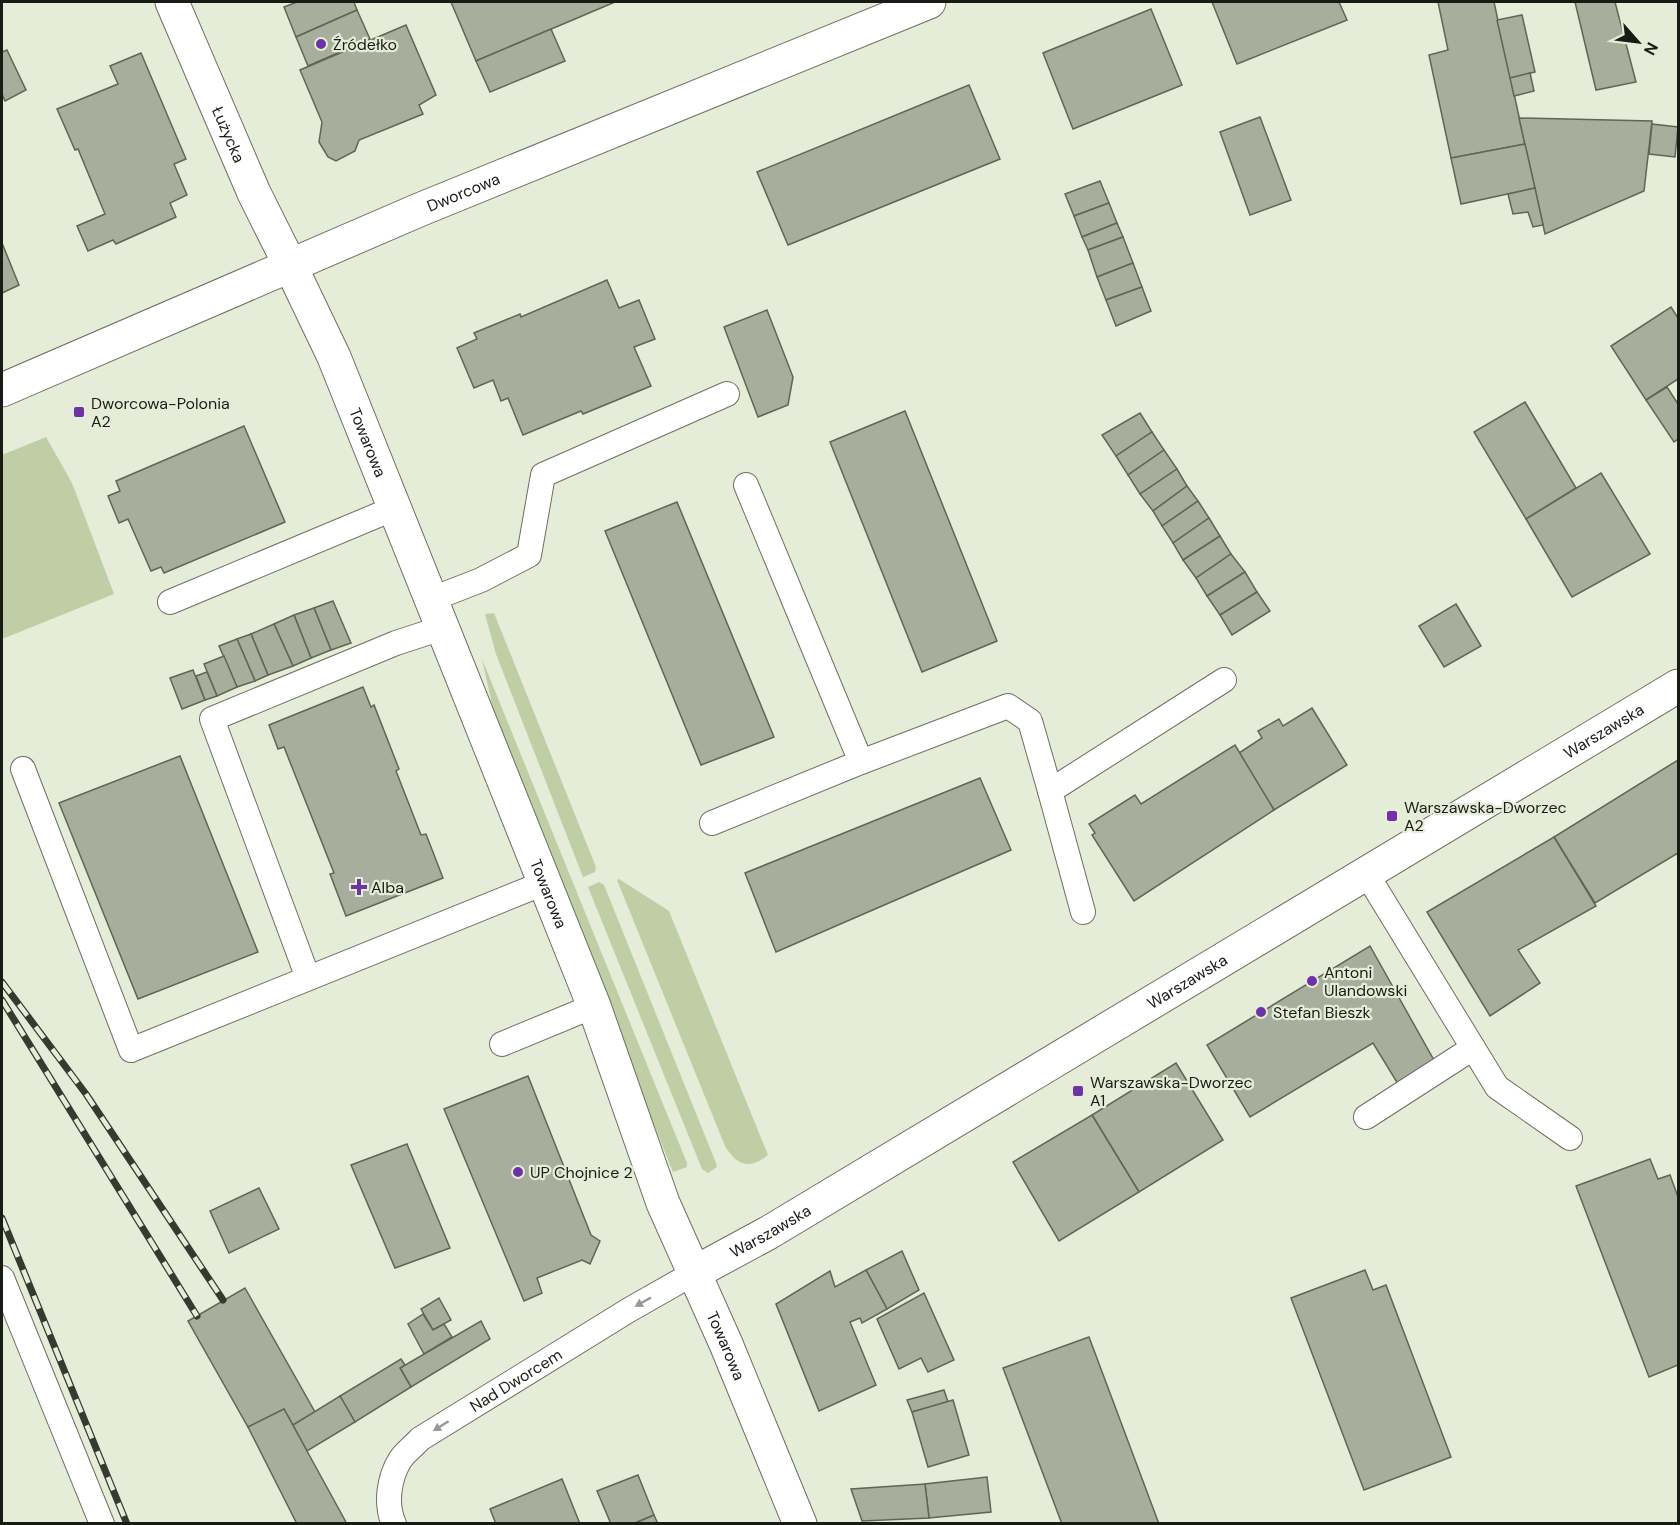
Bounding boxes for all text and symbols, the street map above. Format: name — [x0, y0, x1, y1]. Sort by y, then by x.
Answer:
north arrow — [1608, 12, 1668, 72]
place label: Źródełko — [333, 34, 397, 55]
marker: Źródełko — [314, 37, 328, 51]
text: N — [1639, 39, 1663, 59]
street label: Łużycka — [207, 103, 250, 166]
street label: Dworcowa — [424, 168, 503, 216]
place label: Dworcowa-Polonia A2 — [91, 393, 230, 432]
marker: Dworcowa-Polonia A2 — [72, 405, 86, 419]
street label: Towarowa — [345, 405, 392, 480]
street label: Warszawska — [1559, 698, 1648, 763]
place label: Warszawska-Dworzec A2 — [1404, 797, 1567, 836]
marker: Warszawska-Dworzec A2 — [1385, 809, 1399, 823]
street label: Towarowa — [526, 856, 572, 931]
place label: Alba — [371, 877, 404, 898]
marker: Alba — [352, 880, 366, 894]
street label: Warszawska — [1143, 949, 1231, 1013]
place label: Antoni Ulandowski — [1324, 962, 1407, 1001]
marker: Antoni Ulandowski — [1305, 974, 1319, 988]
place label: Stefan Bieszk — [1273, 1002, 1371, 1023]
marker: Stefan Bieszk — [1254, 1005, 1268, 1019]
place label: Warszawska-Dworzec A1 — [1090, 1072, 1253, 1111]
marker: Warszawska-Dworzec A1 — [1071, 1084, 1085, 1098]
place label: UP Chojnice 2 — [530, 1162, 633, 1183]
marker: UP Chojnice 2 — [511, 1165, 525, 1179]
street label: Warszawska — [726, 1199, 815, 1262]
one-way arrow — [635, 1296, 651, 1307]
street label: Towarowa — [702, 1308, 750, 1383]
street label: Nad Dworcem — [466, 1344, 566, 1416]
one-way arrow — [433, 1421, 450, 1432]

